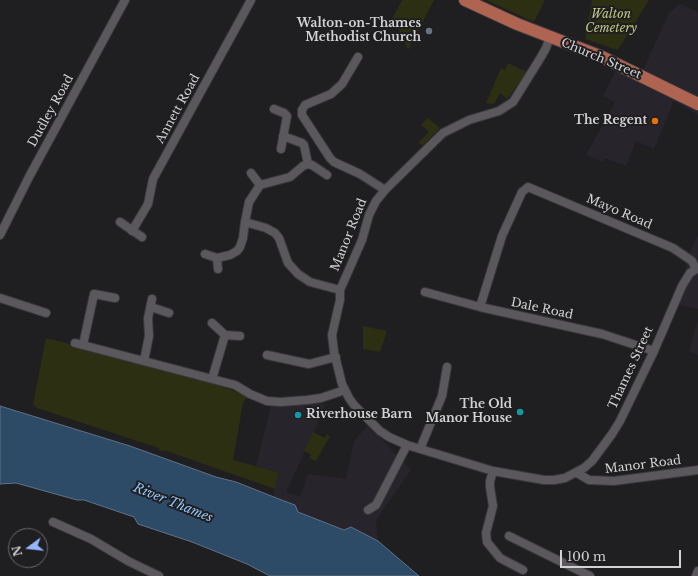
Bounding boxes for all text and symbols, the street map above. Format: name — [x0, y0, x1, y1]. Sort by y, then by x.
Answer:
park label: Walton Cemetery — [585, 8, 637, 36]
place label: Walton-on-Thames Methodist Church — [297, 17, 421, 45]
marker: Walton-on-Thames Methodist Church — [424, 26, 434, 36]
street label: Church Street — [559, 36, 643, 82]
street label: Dudley Road — [25, 72, 77, 150]
street label: Annett Road — [153, 72, 203, 146]
place label: The Regent — [574, 114, 647, 128]
marker: The Regent — [650, 116, 660, 126]
street label: Mayo Road — [584, 192, 654, 232]
street label: Manor Road — [328, 197, 370, 273]
street label: Dale Road — [510, 295, 574, 323]
street label: Thames Street — [606, 324, 656, 412]
place label: The Old Manor House — [425, 398, 512, 426]
marker: The Old Manor House — [515, 407, 525, 417]
place label: Riverhouse Barn — [306, 408, 412, 422]
marker: Riverhouse Barn — [293, 410, 303, 420]
street label: Manor Road — [604, 453, 682, 477]
water label: River Thames — [131, 480, 215, 526]
north arrow — [8, 528, 48, 568]
scale bar — [562, 542, 683, 568]
text: N — [9, 544, 25, 558]
text: 100 m — [567, 549, 606, 564]

